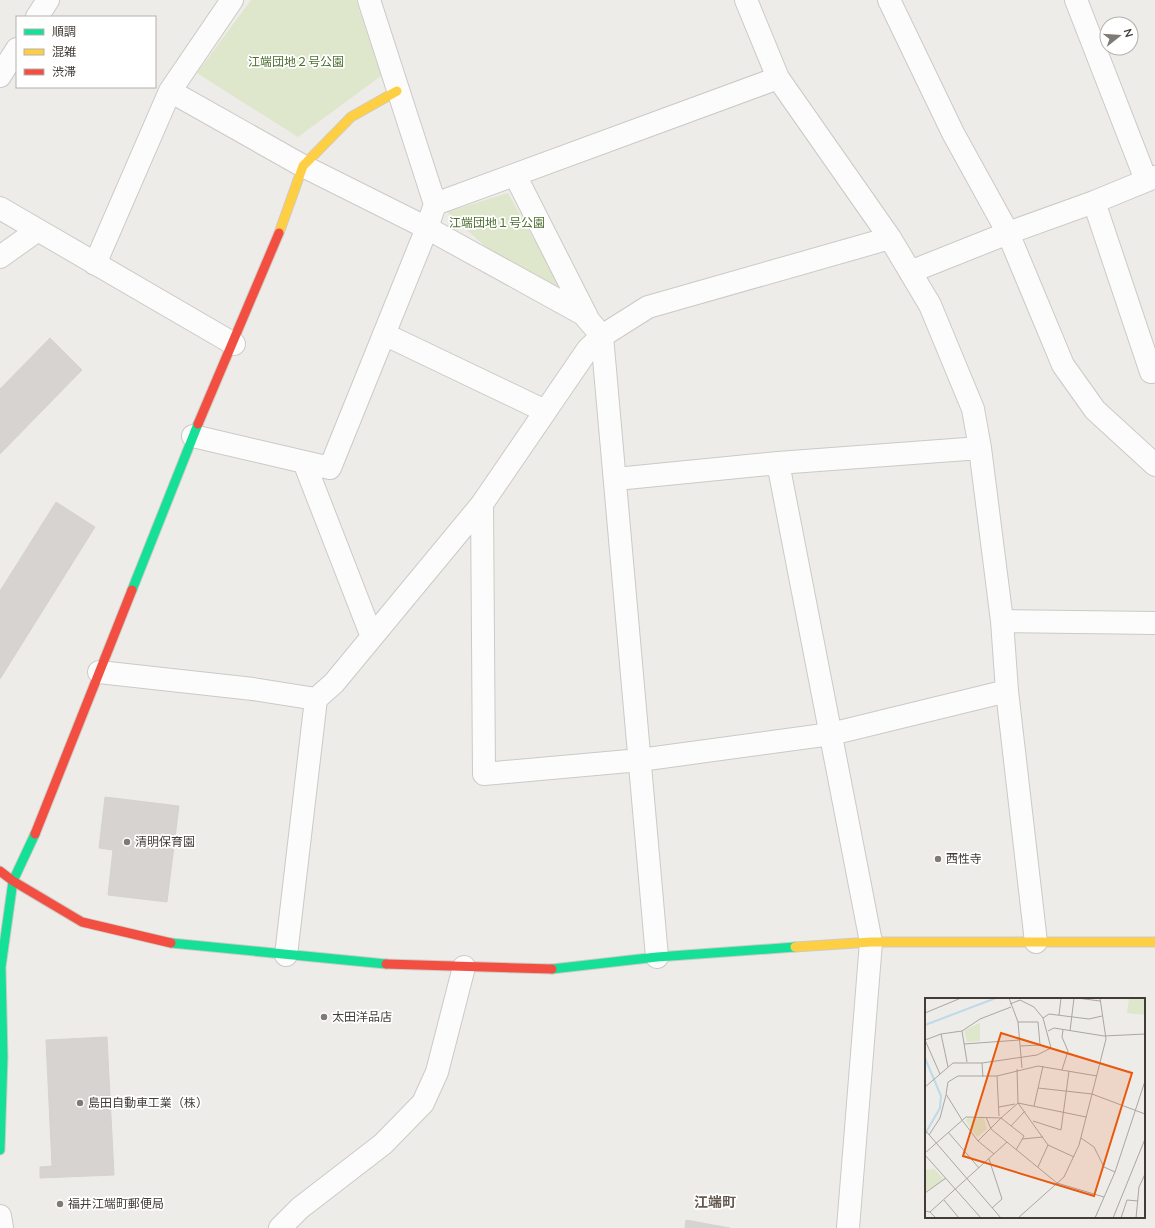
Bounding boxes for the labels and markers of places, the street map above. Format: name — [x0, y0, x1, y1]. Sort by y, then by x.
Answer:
place label: 清明保育園 — [135, 834, 195, 850]
marker: 清明保育園 — [122, 837, 132, 847]
place label: 西性寺 — [946, 851, 982, 867]
marker: 西性寺 — [933, 854, 943, 864]
place label: 太田洋品店 — [332, 1009, 392, 1025]
marker: 太田洋品店 — [319, 1012, 329, 1022]
place label: 島田自動車工業（株） — [88, 1095, 208, 1111]
marker: 島田自動車工業（株） — [75, 1098, 85, 1108]
place label: 福井江端町郵便局 — [68, 1196, 164, 1212]
marker: 福井江端町郵便局 — [55, 1199, 65, 1209]

